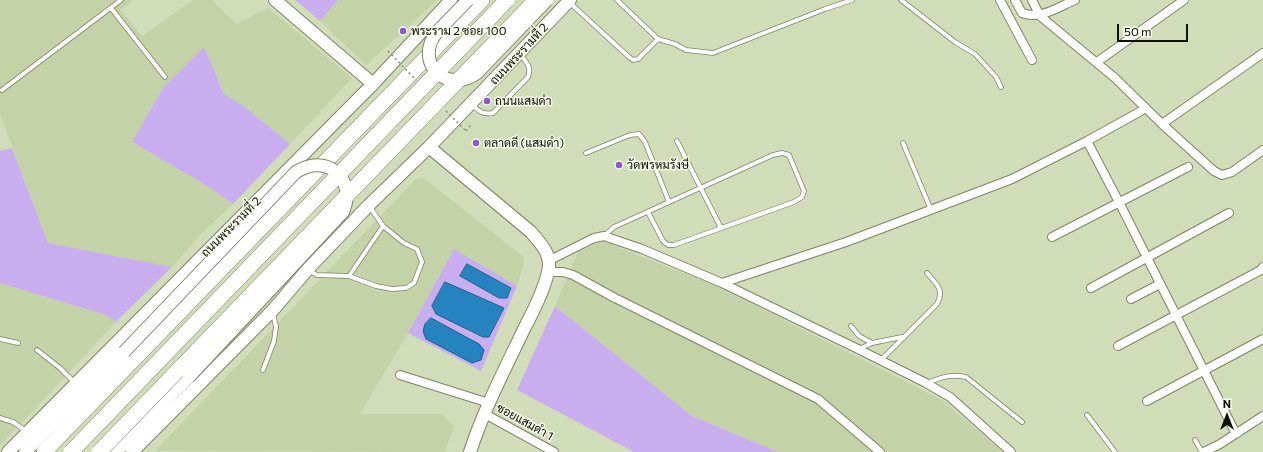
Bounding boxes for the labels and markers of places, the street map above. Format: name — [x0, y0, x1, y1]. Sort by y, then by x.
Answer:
place label: พระราม 2 ซอย 100 — [411, 24, 506, 38]
marker: พระราม 2 ซอย 100 — [398, 26, 408, 36]
place label: ถนนแสมดำ — [495, 94, 551, 108]
marker: ถนนแสมดำ — [482, 96, 492, 106]
place label: ตลาดดี (แสมดำ) — [484, 136, 564, 150]
marker: ตลาดดี (แสมดำ) — [471, 138, 481, 148]
place label: วัดพรหมรังษี — [627, 158, 689, 172]
marker: วัดพรหมรังษี — [614, 160, 624, 170]

